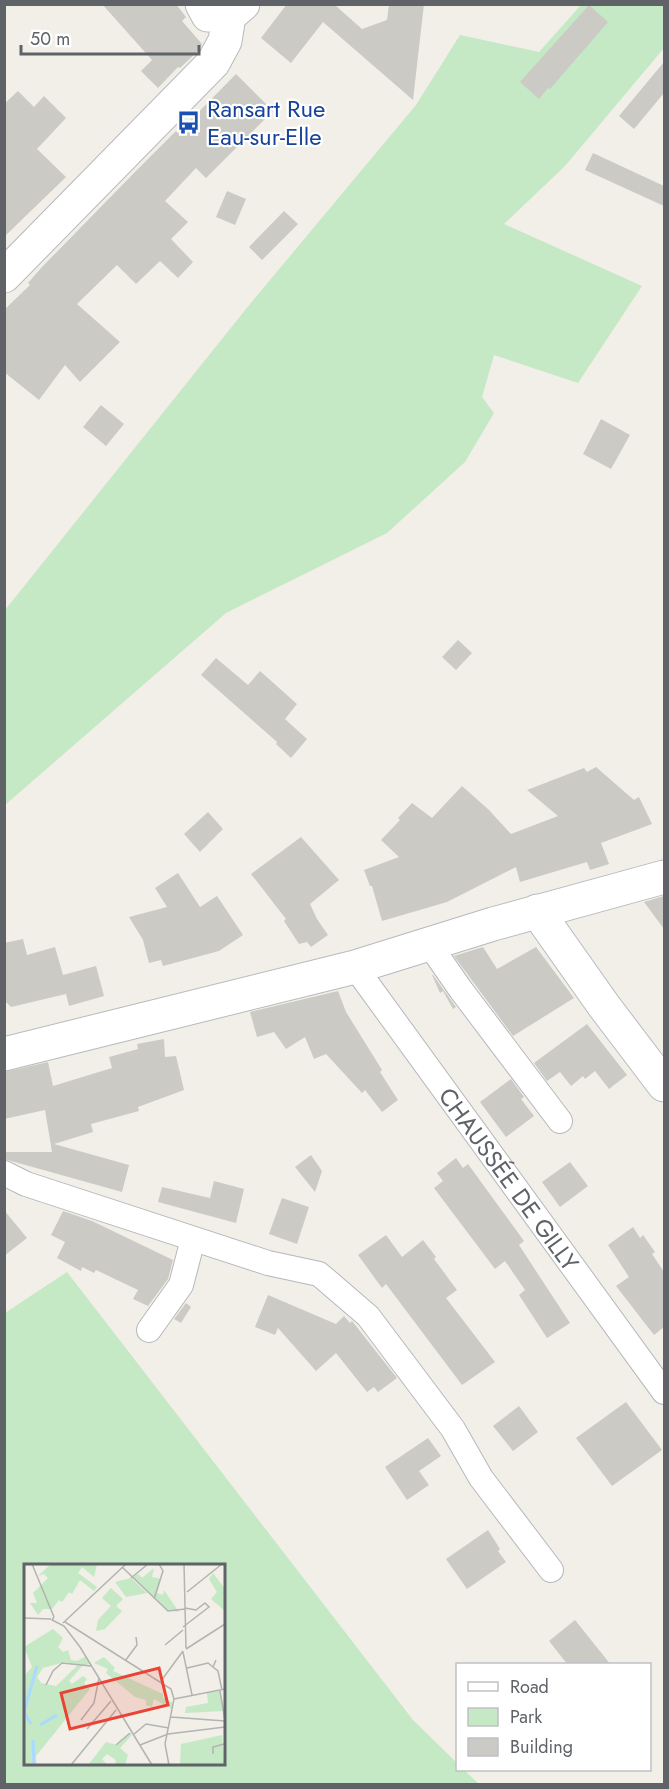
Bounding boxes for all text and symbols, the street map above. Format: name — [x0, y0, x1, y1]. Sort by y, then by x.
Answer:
scale bar — [21, 18, 200, 56]
text: 50 m — [30, 26, 70, 52]
place label: Ransart Rue Eau-sur-Elle — [207, 91, 325, 154]
bus stop icon: Ransart Rue Eau-sur-Elle — [176, 109, 202, 135]
street label: CHAUSSÉE DE GILLY — [431, 1080, 588, 1278]
inset map — [24, 1564, 225, 1765]
legend — [456, 1663, 651, 1771]
text: Road — [510, 1674, 549, 1700]
text: Park — [510, 1704, 542, 1730]
text: Building — [510, 1734, 573, 1760]

